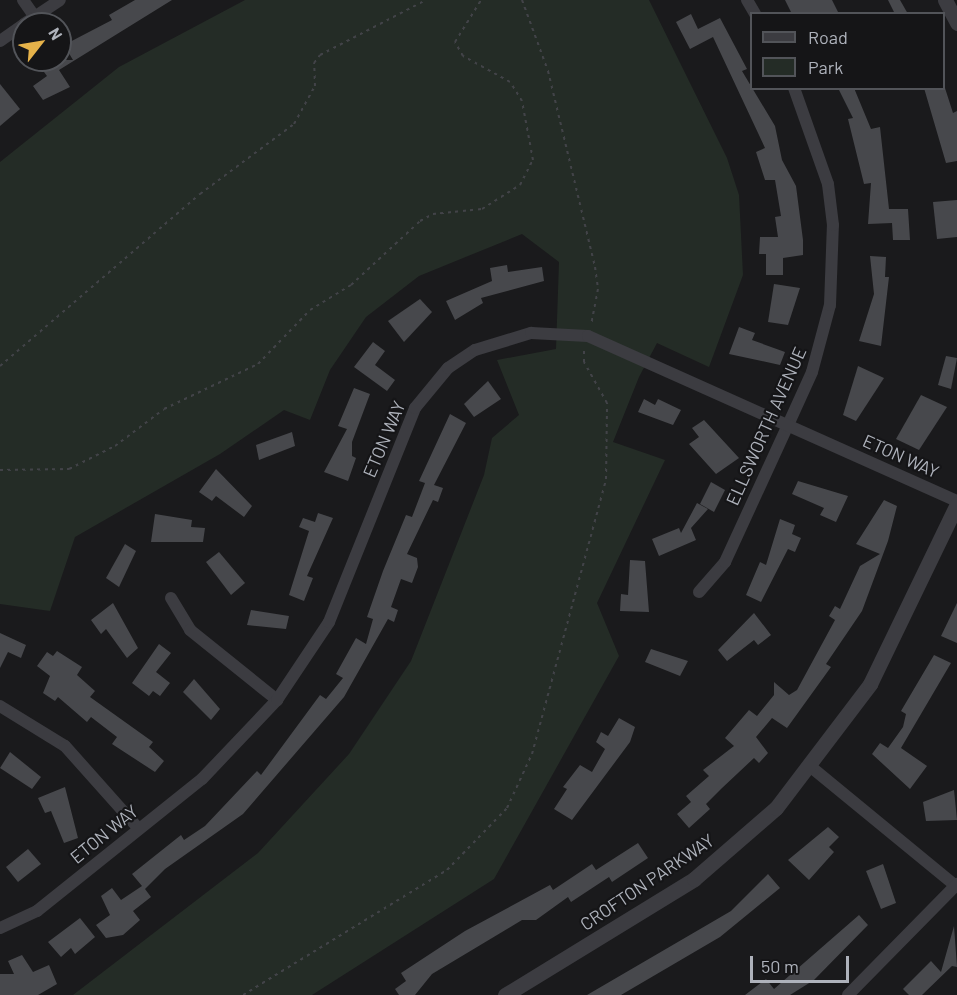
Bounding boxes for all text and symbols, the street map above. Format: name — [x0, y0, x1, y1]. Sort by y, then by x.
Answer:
north arrow — [12, 12, 72, 72]
legend — [750, 12, 945, 90]
text: N — [45, 24, 67, 43]
text: Road — [808, 26, 848, 48]
text: Park — [808, 56, 843, 78]
street label: ELLSWORTH AVENUE — [721, 344, 811, 508]
street label: ETON WAY — [358, 397, 410, 481]
street label: ETON WAY — [860, 430, 942, 482]
street label: ETON WAY — [66, 800, 142, 868]
street label: CROFTON PARKWAY — [576, 829, 718, 935]
scale bar — [753, 944, 852, 982]
text: 50 m — [761, 955, 799, 977]

